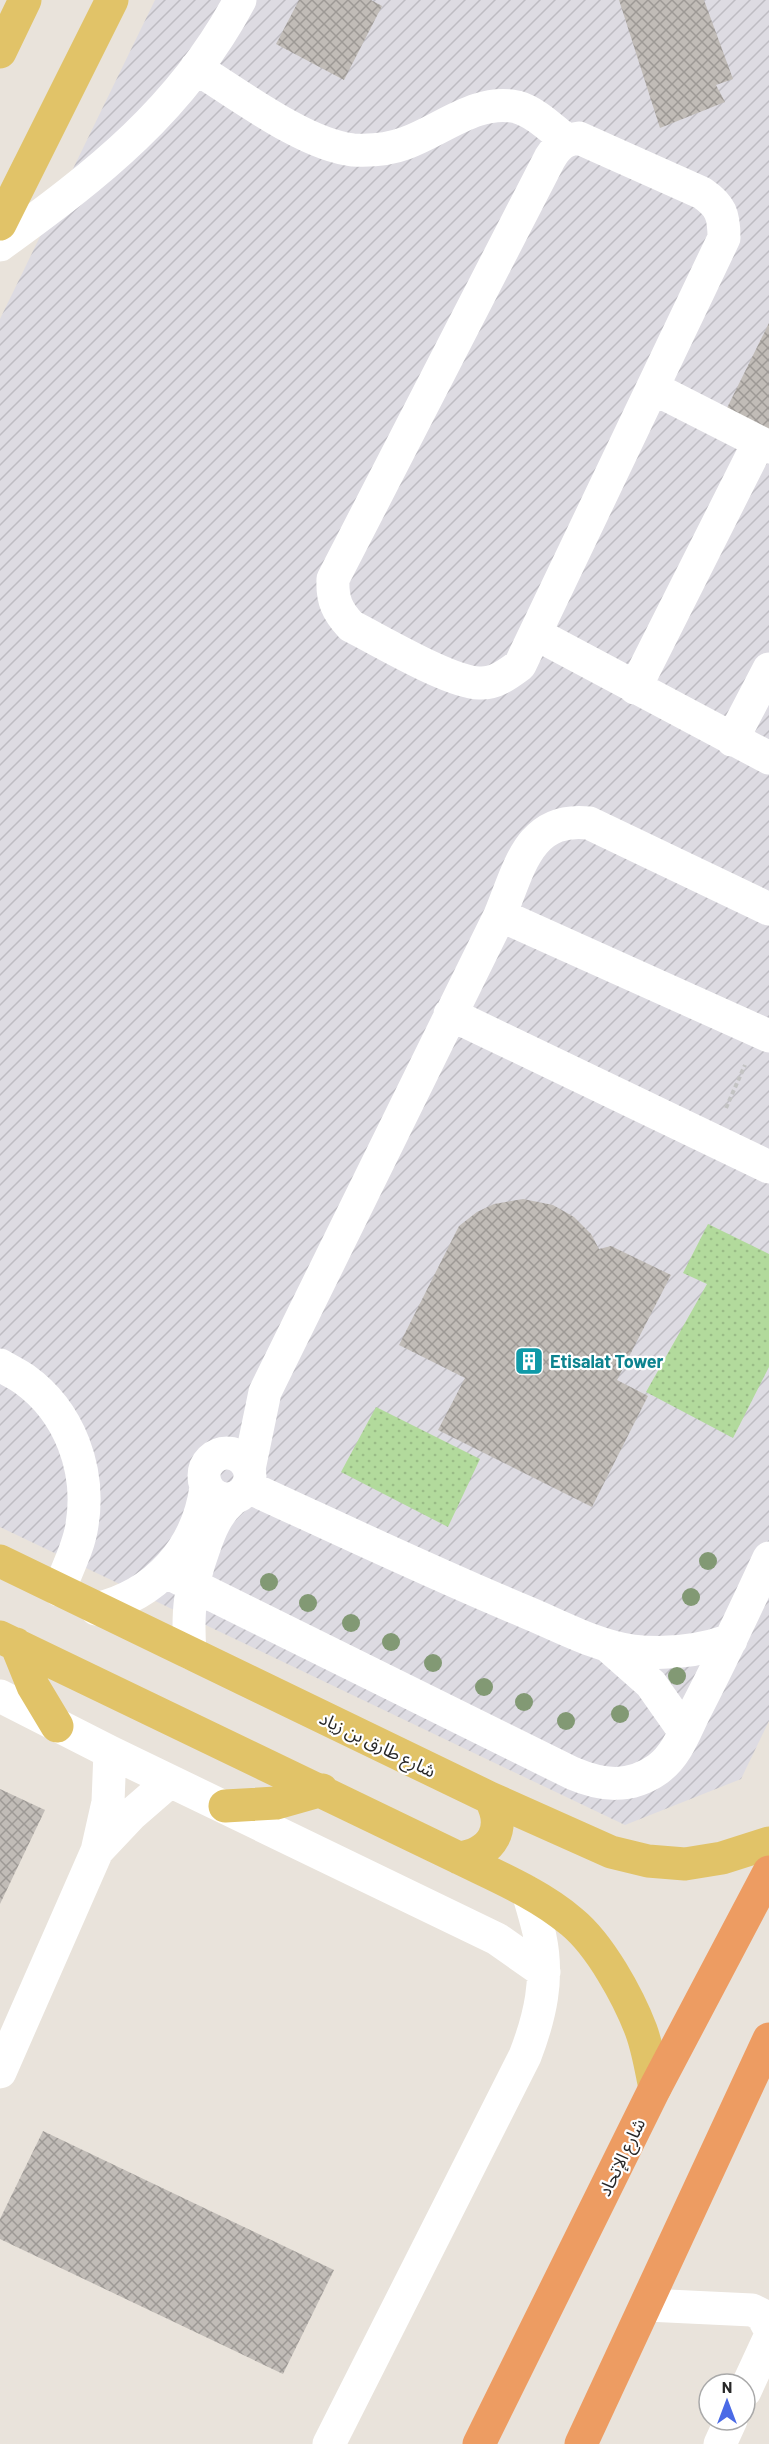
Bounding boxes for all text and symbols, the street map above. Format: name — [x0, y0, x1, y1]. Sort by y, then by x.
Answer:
building icon: Etisalat Tower — [513, 1345, 545, 1377]
place label: Etisalat Tower — [550, 1350, 663, 1372]
street label: شارع طارق بن زياد — [315, 1706, 440, 1785]
street label: شارع الإتحاد — [593, 2114, 653, 2201]
north arrow — [697, 2372, 757, 2432]
text: N — [722, 2377, 732, 2396]

